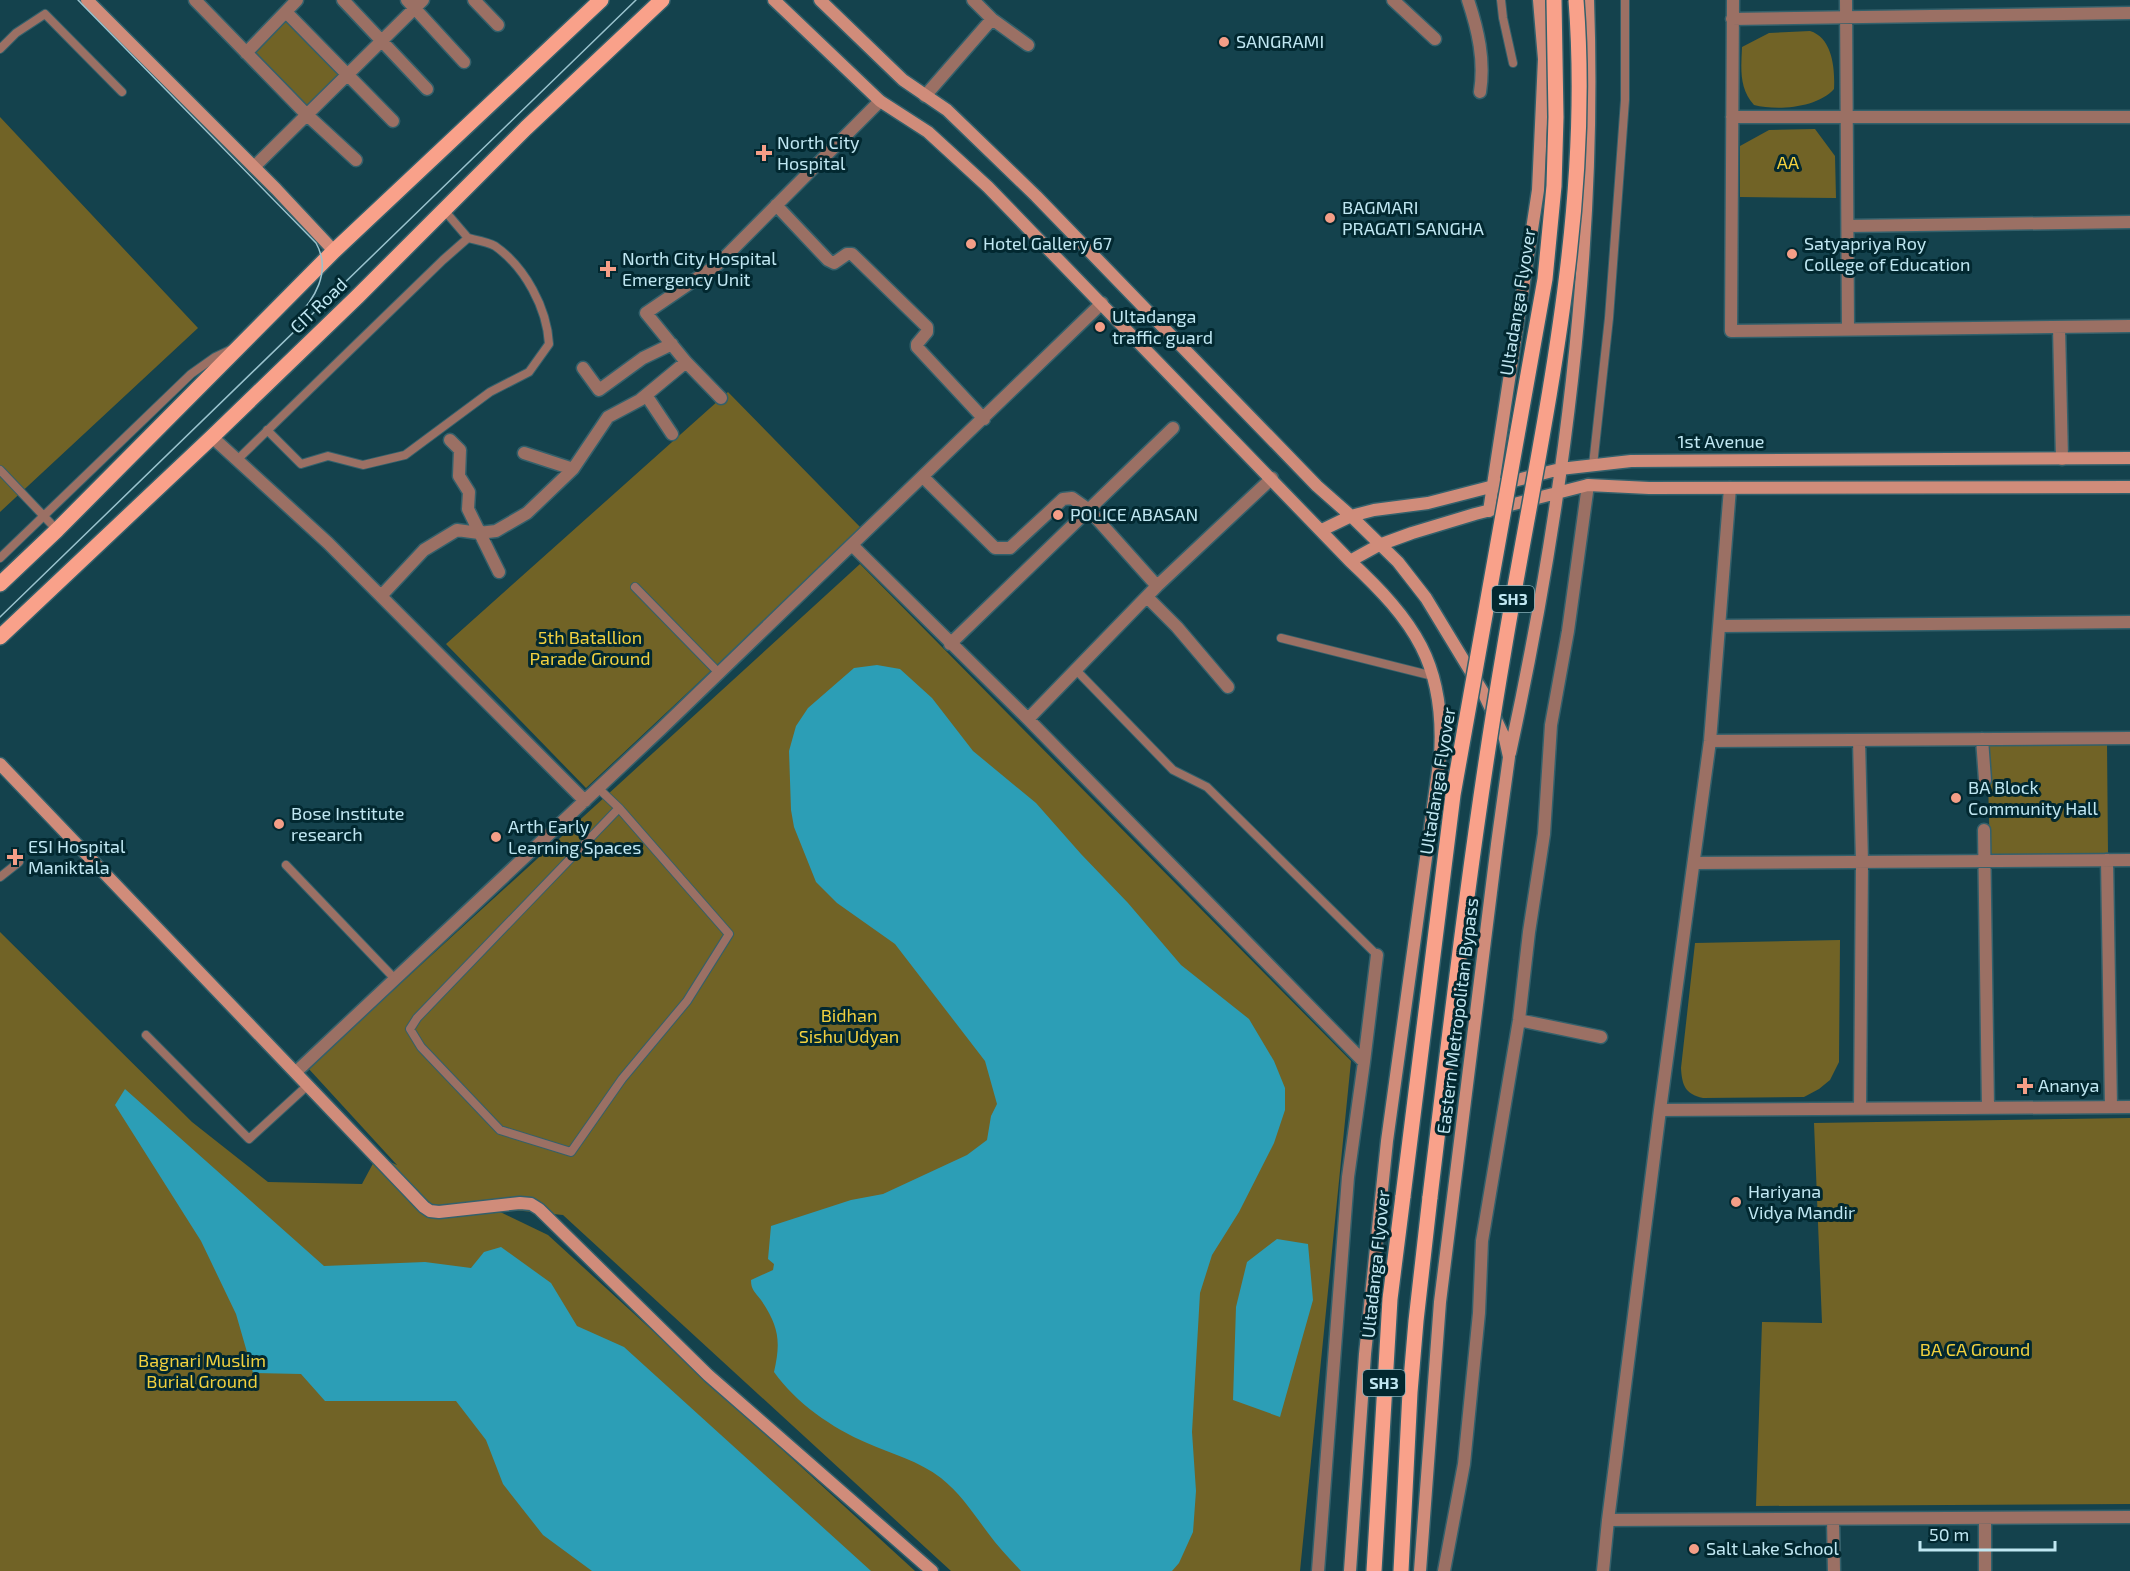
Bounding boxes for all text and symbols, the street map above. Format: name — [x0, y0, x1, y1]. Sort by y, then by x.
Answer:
place label: SANGRAMI — [1236, 30, 1324, 52]
marker: SANGRAMI — [1217, 35, 1231, 49]
place label: North City Hospital — [777, 131, 860, 174]
marker: North City Hospital — [755, 144, 773, 162]
park label: AA — [1777, 151, 1800, 173]
place label: BAGMARI PRAGATI SANGHA — [1342, 196, 1485, 239]
marker: BAGMARI PRAGATI SANGHA — [1323, 211, 1337, 225]
street label: Ultadanga Flyover — [1494, 227, 1540, 377]
place label: Hotel Gallery 67 — [983, 232, 1112, 254]
place label: Satyapriya Roy College of Education — [1804, 232, 1971, 275]
marker: Hotel Gallery 67 — [964, 237, 978, 251]
place label: North City Hospital Emergency Unit — [622, 247, 777, 290]
marker: Satyapriya Roy College of Education — [1785, 247, 1799, 261]
marker: North City Hospital Emergency Unit — [599, 260, 617, 278]
street label: CIT Road — [285, 273, 351, 338]
place label: Ultadanga traffic guard — [1112, 305, 1213, 348]
marker: Ultadanga traffic guard — [1093, 320, 1107, 334]
street label: 1st Avenue — [1677, 430, 1765, 452]
place label: POLICE ABASAN — [1070, 503, 1198, 525]
marker: POLICE ABASAN — [1051, 508, 1065, 522]
road number: SH3 — [1492, 586, 1534, 612]
park label: 5th Batallion Parade Ground — [529, 626, 651, 669]
street label: Ultadanga Flyover — [1414, 706, 1460, 856]
place label: BA Block Community Hall — [1968, 776, 2098, 819]
marker: BA Block Community Hall — [1949, 791, 1963, 805]
place label: Bose Institute research — [291, 802, 405, 845]
place label: Arth Early Learning Spaces — [508, 815, 641, 858]
marker: Bose Institute research — [272, 817, 286, 831]
marker: Arth Early Learning Spaces — [489, 830, 503, 844]
place label: ESI Hospital Maniktala — [28, 835, 126, 878]
marker: ESI Hospital Maniktala — [6, 848, 24, 866]
street label: Eastern Metropolitan Bypass — [1432, 897, 1482, 1135]
park label: Bidhan Sishu Udyan — [799, 1004, 899, 1047]
place label: Ananya — [2038, 1074, 2099, 1096]
marker: Ananya — [2016, 1077, 2034, 1095]
place label: Hariyana Vidya Mandir — [1748, 1180, 1855, 1223]
street label: Ultadanga Flyover — [1356, 1189, 1394, 1339]
marker: Hariyana Vidya Mandir — [1729, 1195, 1743, 1209]
park label: BA CA Ground — [1920, 1338, 2030, 1360]
park label: Bagnari Muslim Burial Ground — [138, 1349, 266, 1392]
road number: SH3 — [1363, 1370, 1405, 1396]
scale bar — [1920, 1514, 2055, 1552]
text: 50 m — [1929, 1523, 1969, 1545]
place label: Salt Lake School — [1706, 1537, 1840, 1559]
marker: Salt Lake School — [1687, 1542, 1701, 1556]

